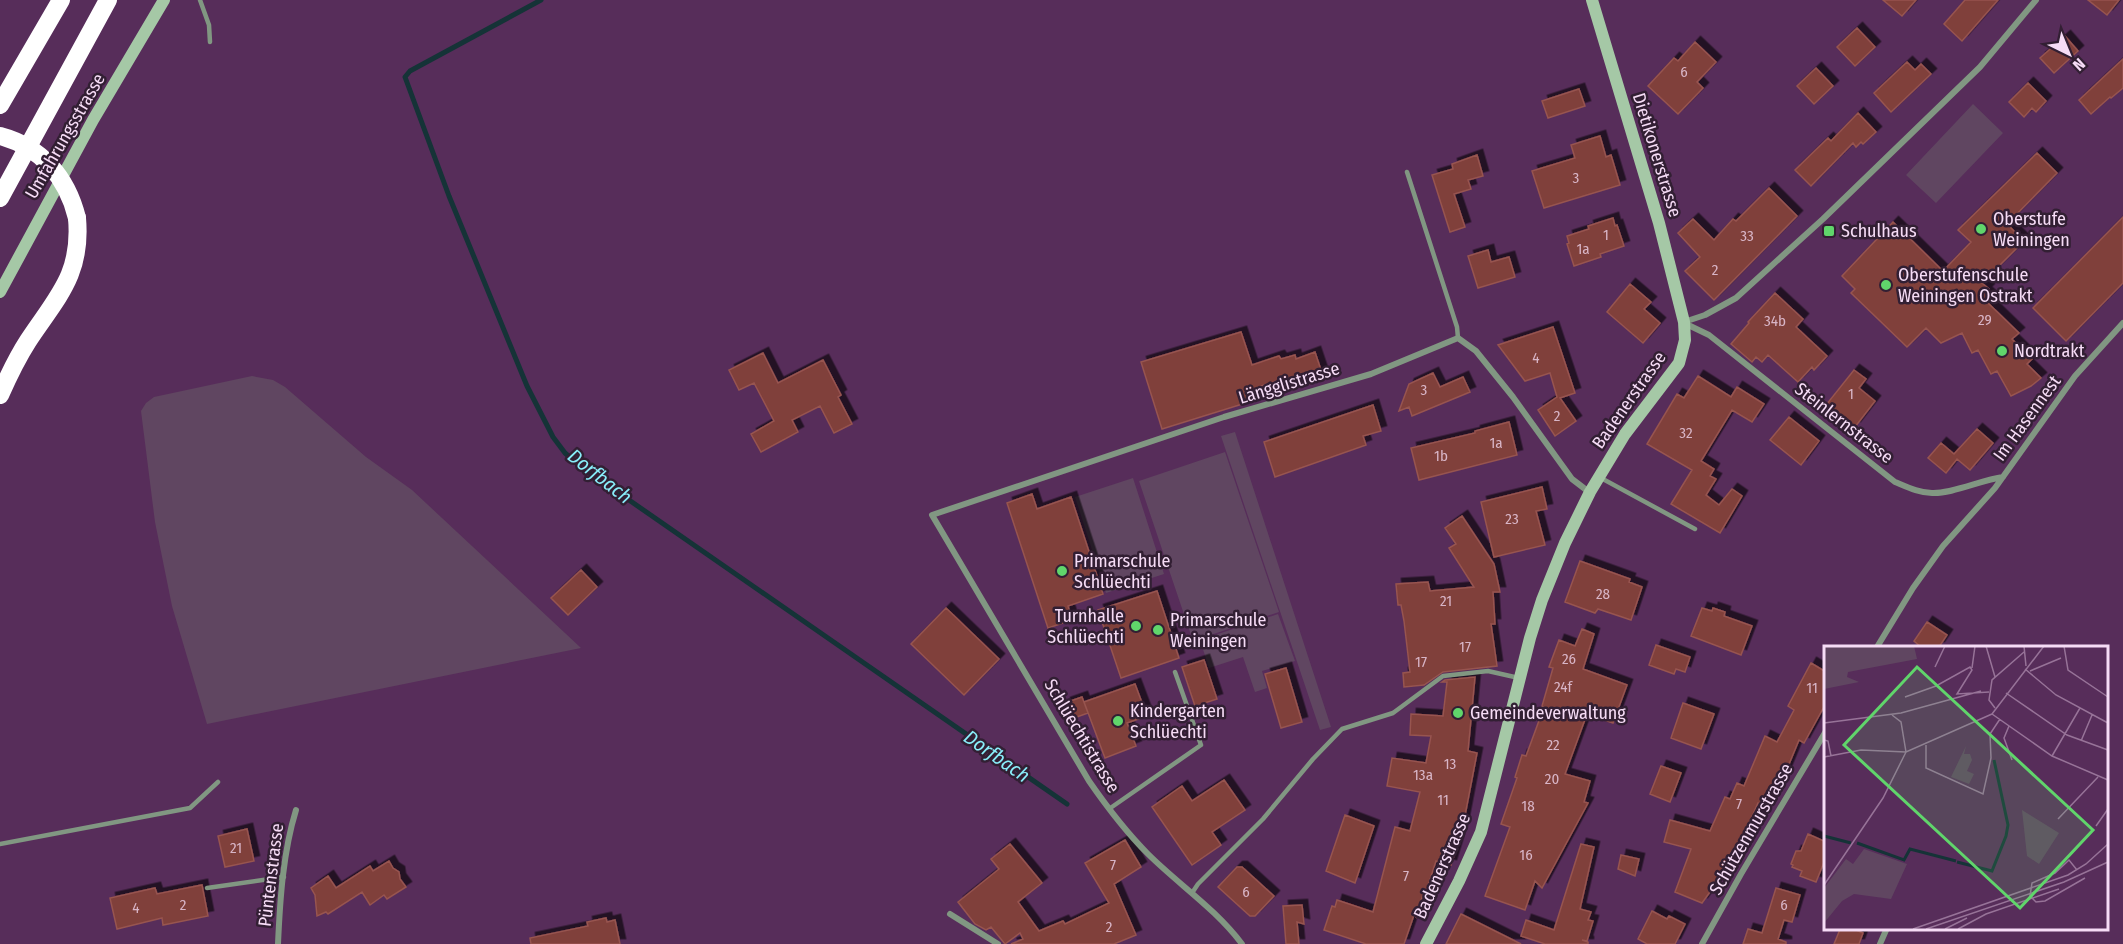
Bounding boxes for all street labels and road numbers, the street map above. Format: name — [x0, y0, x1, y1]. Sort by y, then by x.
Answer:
street label: Umfahrungsstrasse — [20, 69, 110, 203]
street label: Dietikonerstrasse — [1628, 90, 1686, 220]
street label: Badenerstrasse — [1587, 347, 1671, 453]
street label: Längglistrasse — [1236, 357, 1342, 409]
street label: Im Hasennest — [1989, 371, 2065, 465]
street label: Steinlernstrasse — [1790, 378, 1898, 468]
street label: Schlüechtistrasse — [1039, 675, 1125, 797]
street label: Schützenmurstrasse — [1704, 759, 1798, 899]
street label: Badenerstrasse — [1409, 809, 1475, 922]
street label: Püntenstrasse — [254, 822, 288, 928]

